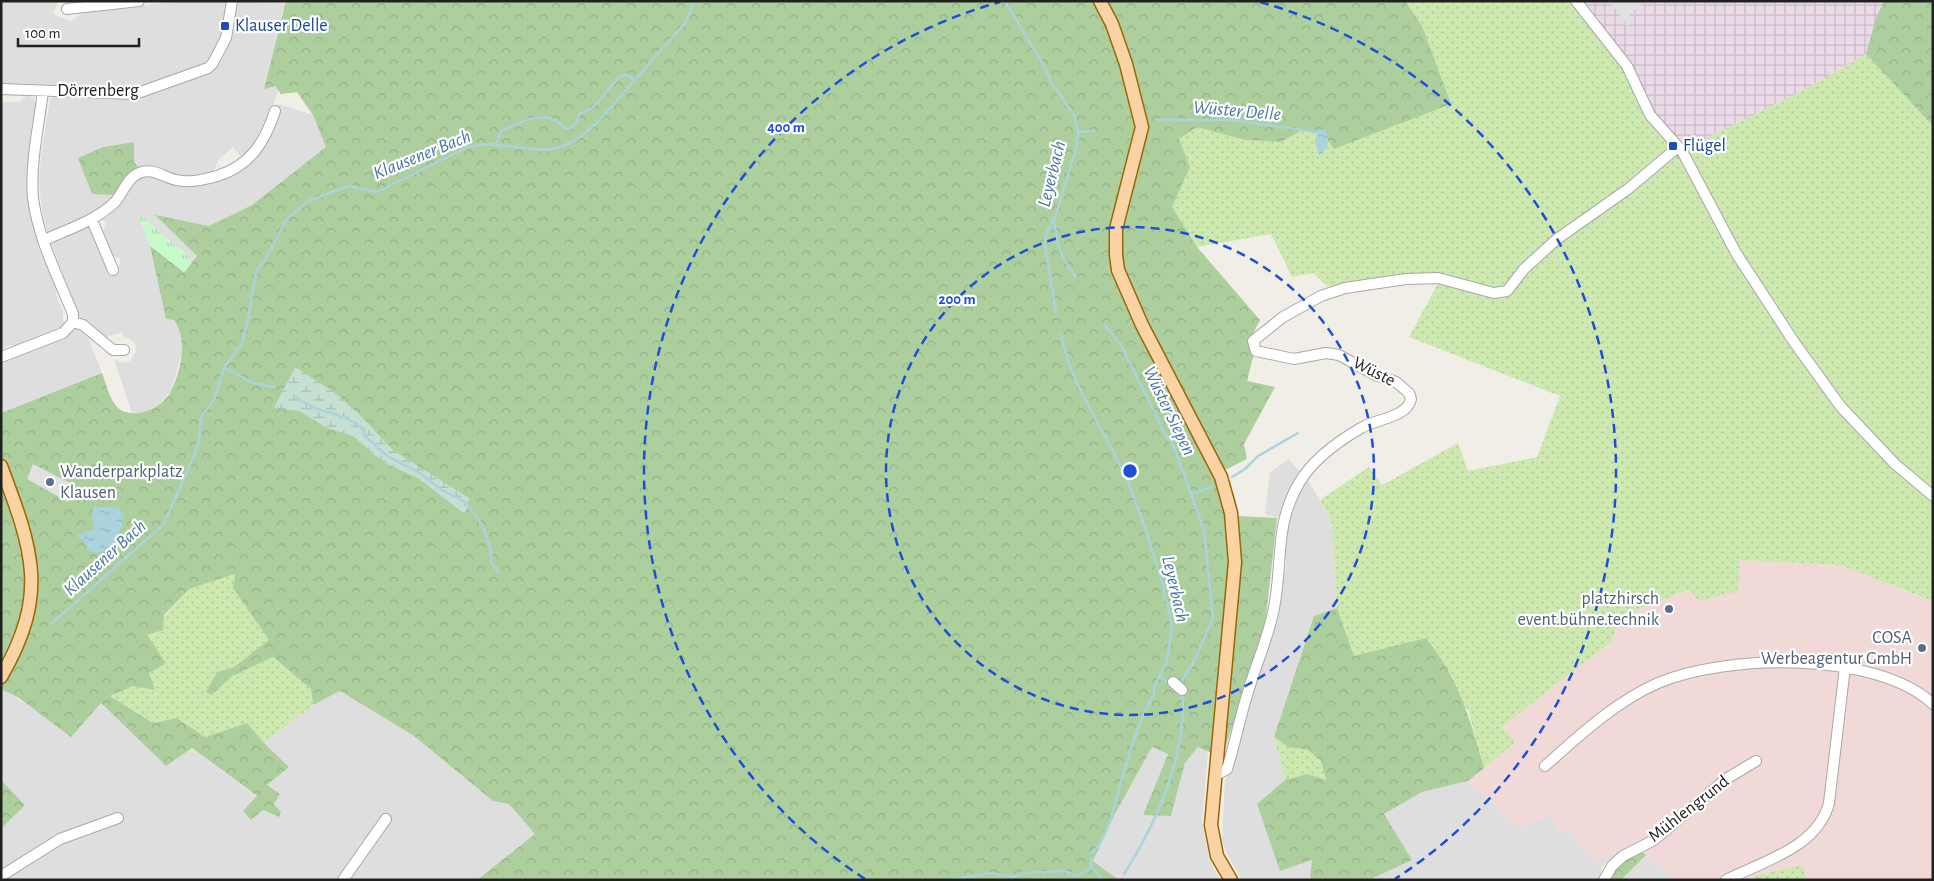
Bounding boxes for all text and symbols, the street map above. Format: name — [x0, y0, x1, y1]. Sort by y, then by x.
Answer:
scale bar — [18, 15, 139, 47]
place label: Klauser Delle — [235, 17, 328, 35]
marker: Klauser Delle — [219, 20, 231, 32]
text: 100 m — [25, 26, 60, 41]
street label: Dörrenberg — [57, 82, 139, 100]
water label: Wüster Delle — [1192, 98, 1282, 124]
text: 400 m — [767, 120, 805, 135]
water label: Klausener Bach — [371, 127, 473, 183]
place label: Flügel — [1683, 137, 1726, 155]
water label: Leyerbach — [1035, 139, 1069, 209]
marker: Flügel — [1667, 140, 1679, 152]
text: 200 m — [938, 292, 976, 307]
street label: Wüste — [1350, 354, 1398, 390]
water label: Wüster Siepen — [1139, 363, 1199, 459]
centre of rings — [1121, 462, 1139, 480]
place label: Wanderparkplatz Klausen — [60, 463, 182, 502]
marker: Wanderparkplatz Klausen — [44, 476, 56, 488]
water label: Klausener Bach — [60, 516, 150, 600]
water label: Leyerbach — [1158, 554, 1192, 624]
place label: platzhirsch event.bühne.technik — [1518, 590, 1660, 629]
marker: platzhirsch event.bühne.technik — [1663, 603, 1675, 615]
place label: COSA Werbeagentur GmbH — [1761, 629, 1913, 668]
marker: COSA Werbeagentur GmbH — [1916, 642, 1928, 654]
street label: Mühlengrund — [1645, 772, 1733, 846]

